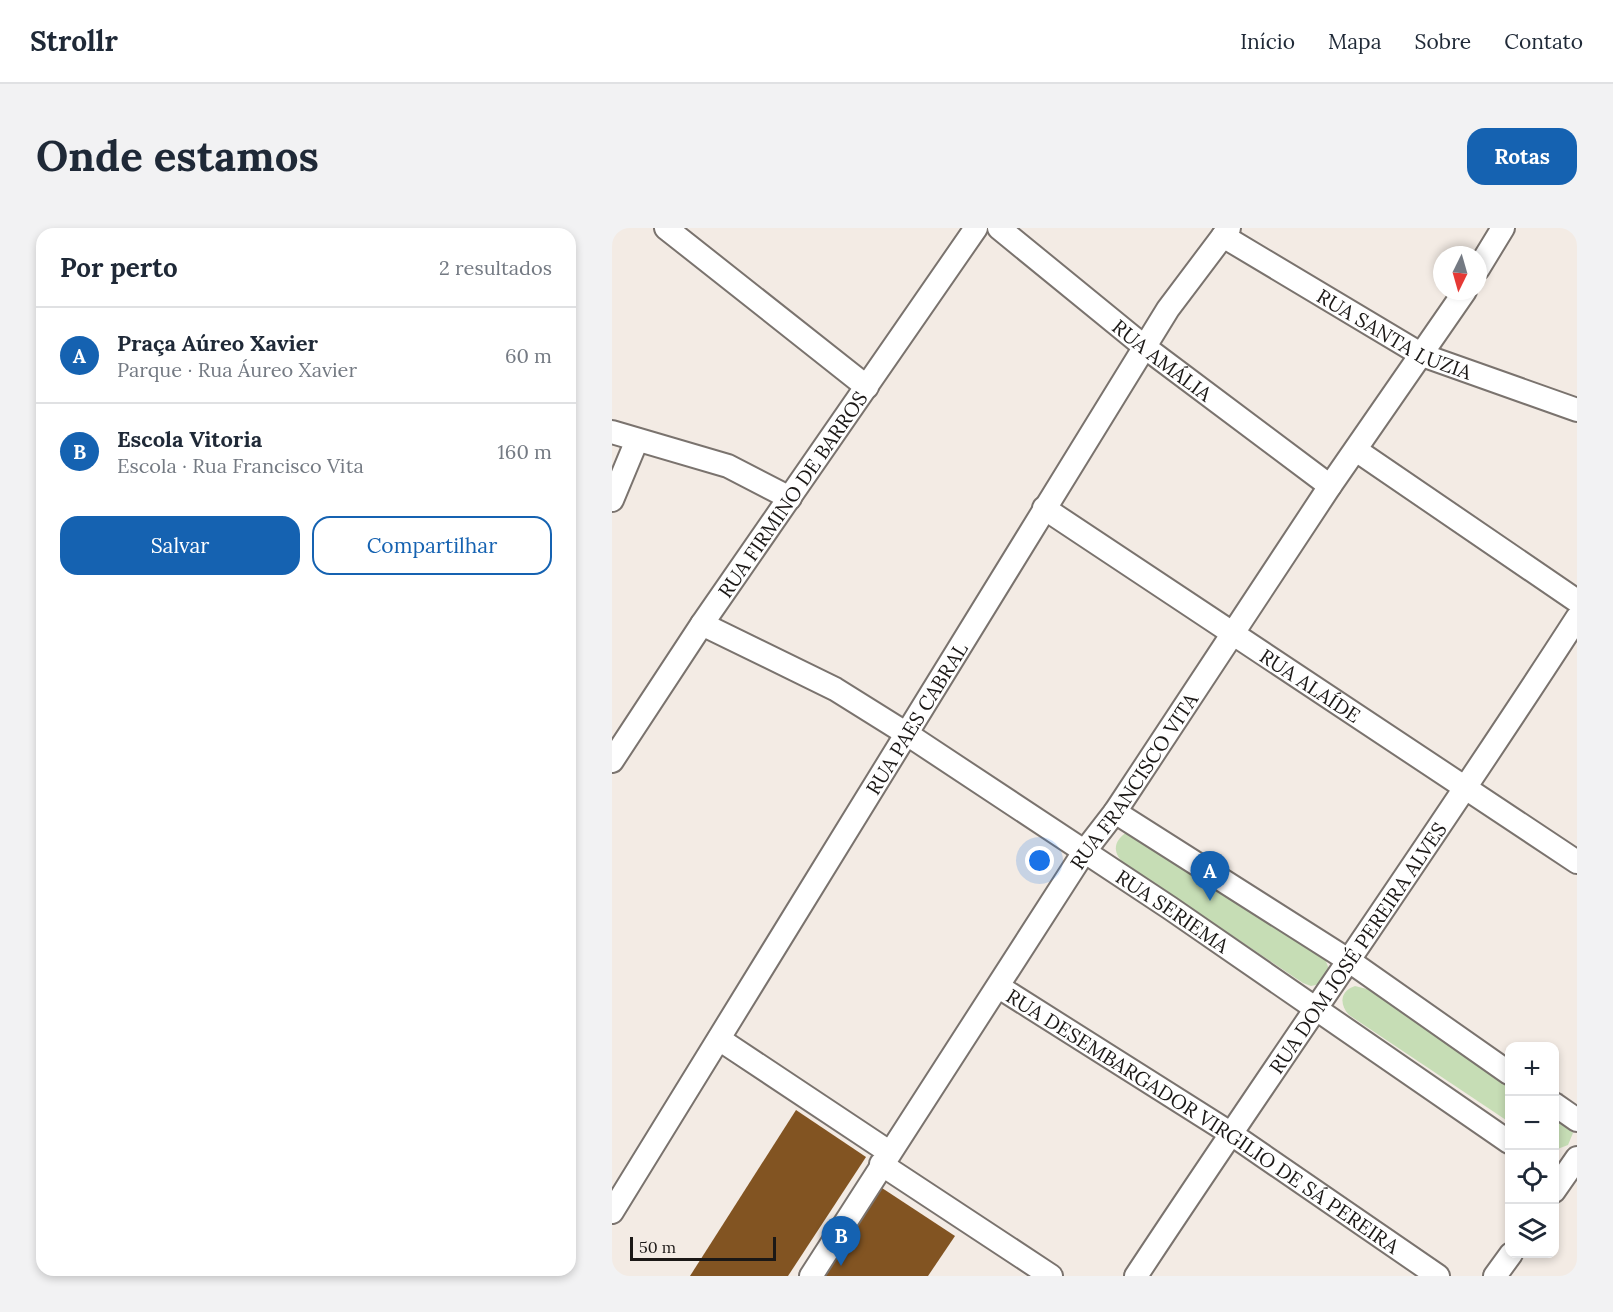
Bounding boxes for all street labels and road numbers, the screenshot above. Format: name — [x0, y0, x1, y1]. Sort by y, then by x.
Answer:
street label: RUA SANTA LUZIA — [1313, 283, 1476, 384]
street label: RUA AMÁLIA — [1108, 313, 1218, 406]
street label: RUA FIRMINO DE BARROS — [712, 386, 872, 602]
street label: RUA PAES CABRAL — [860, 637, 973, 799]
street label: RUA ALAÍDE — [1255, 643, 1366, 727]
street label: RUA FRANCISCO VITA — [1064, 687, 1203, 874]
street label: RUA DOM JOSÉ PEREIRA ALVES — [1263, 817, 1451, 1078]
street label: RUA SERIEMA — [1112, 864, 1234, 958]
street label: RUA DESEMBARGADOR VIRGILIO DE SÁ PEREIRA — [1002, 983, 1405, 1259]

